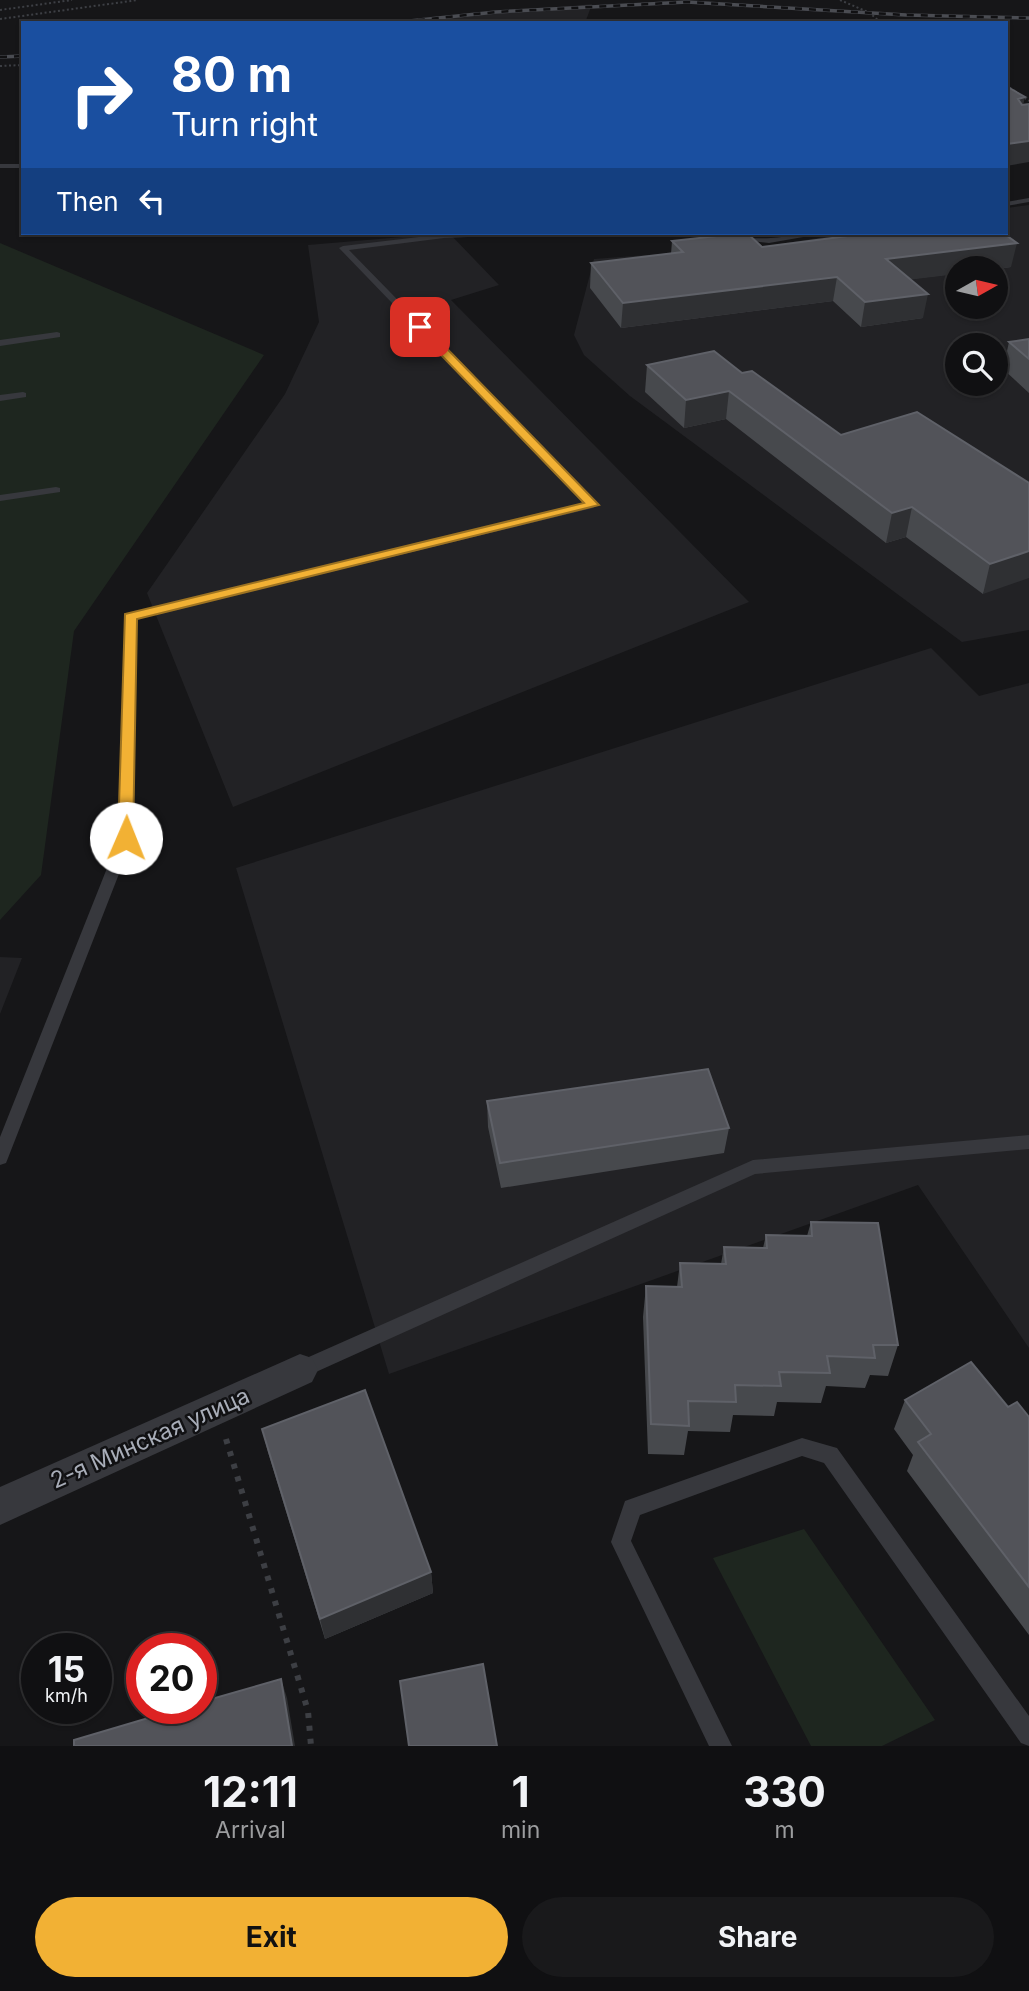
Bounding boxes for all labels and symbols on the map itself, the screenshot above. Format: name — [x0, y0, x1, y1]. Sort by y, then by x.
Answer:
north arrow — [945, 256, 1008, 318]
pin — [390, 297, 450, 357]
position arrow — [89, 801, 163, 875]
street label: 2-я Минская улица — [46, 1382, 254, 1494]
speed limit sign: 20 — [126, 1633, 217, 1724]

